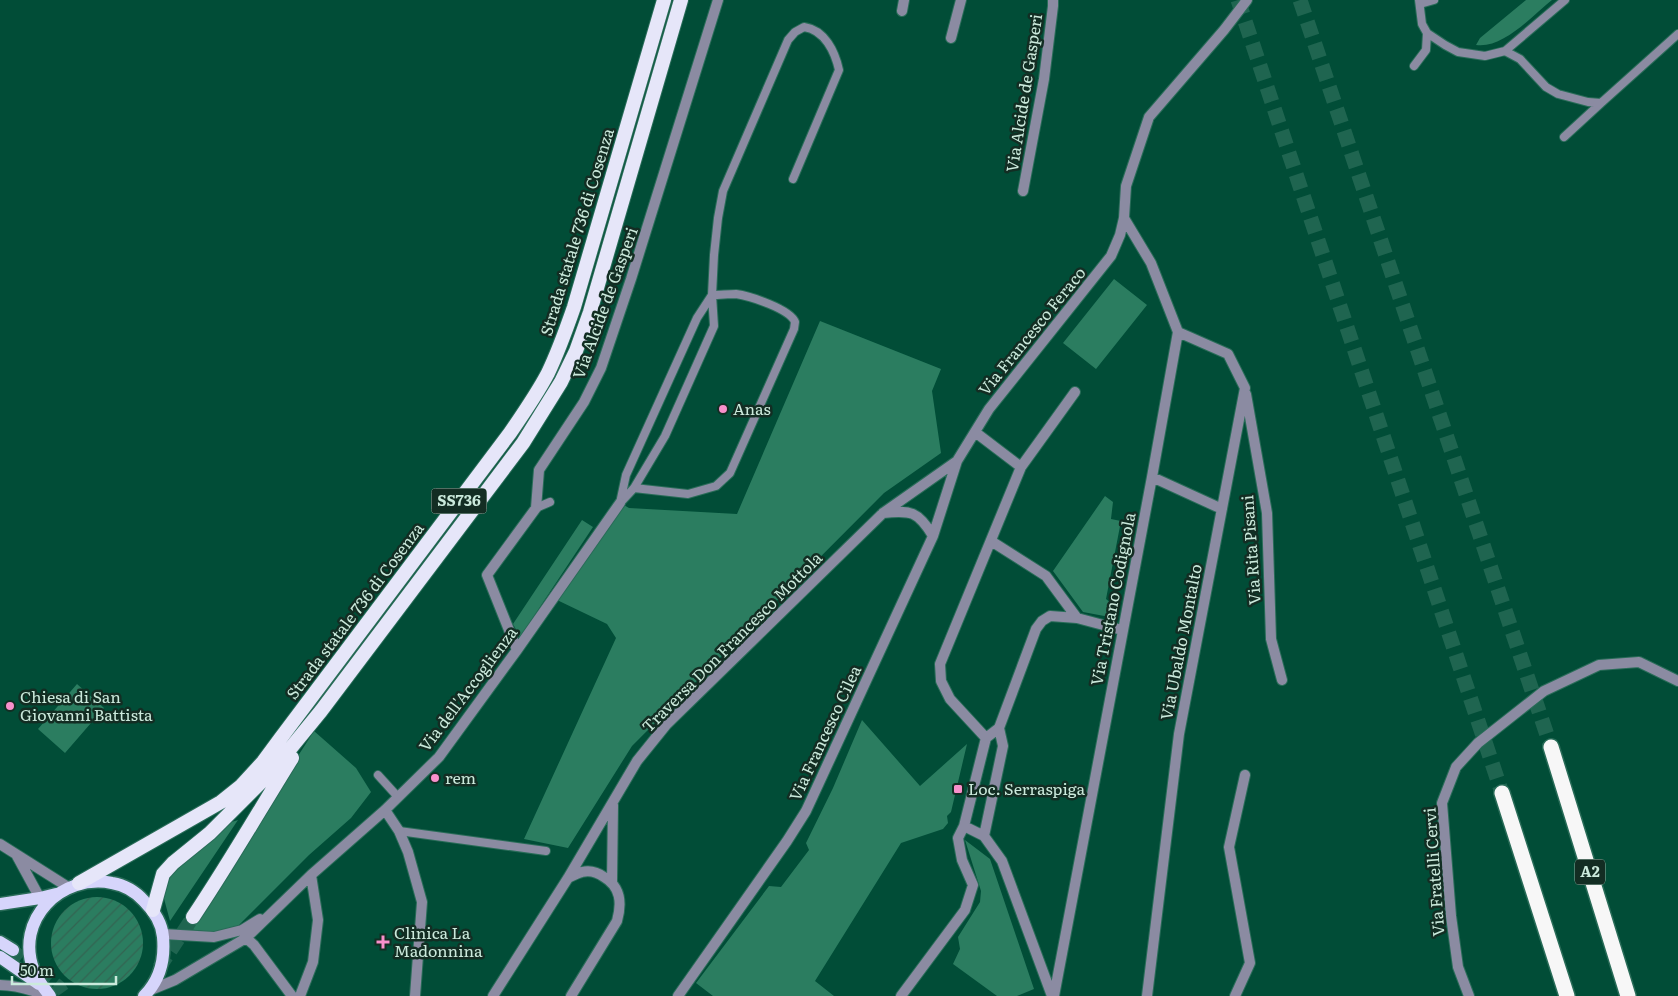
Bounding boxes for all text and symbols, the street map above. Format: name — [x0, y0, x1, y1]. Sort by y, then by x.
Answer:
street label: Via Alcide de Gasperi — [999, 12, 1047, 174]
street label: Strada statale 736 di Cosenza — [533, 125, 619, 338]
street label: Via Alcide de Gasperi — [565, 223, 643, 382]
street label: Via Francesco Feraco — [972, 261, 1091, 400]
place label: Anas — [733, 396, 771, 420]
marker: Anas — [717, 403, 729, 415]
road number: SS736 — [432, 488, 486, 514]
street label: Via Rita Pisani — [1234, 494, 1266, 606]
street label: Via Tristano Codignola — [1083, 510, 1141, 688]
street label: Strada statale 736 di Cosenza — [280, 517, 429, 704]
street label: Traversa Don Francesco Mottola — [636, 545, 827, 737]
street label: Via Ubaldo Montalto — [1153, 562, 1207, 722]
street label: Via dell'Accoglienza — [412, 621, 522, 756]
street label: Via Francesco Cilea — [782, 661, 866, 804]
place label: Chiesa di San Giovanni Battista — [20, 684, 153, 726]
marker: Chiesa di San Giovanni Battista — [4, 700, 16, 712]
place label: rem — [445, 765, 477, 789]
marker: rem — [429, 772, 441, 784]
place label: Loc. Serraspiga — [968, 776, 1086, 800]
marker: Loc. Serraspiga — [952, 783, 964, 795]
street label: Via Fratelli Cervi — [1417, 807, 1449, 937]
road number: A2 — [1575, 860, 1605, 884]
place label: Clinica La Madonnina — [394, 920, 483, 962]
marker: Clinica La Madonnina — [376, 935, 390, 949]
scale bar — [12, 954, 116, 986]
text: 50 m — [20, 958, 54, 981]

